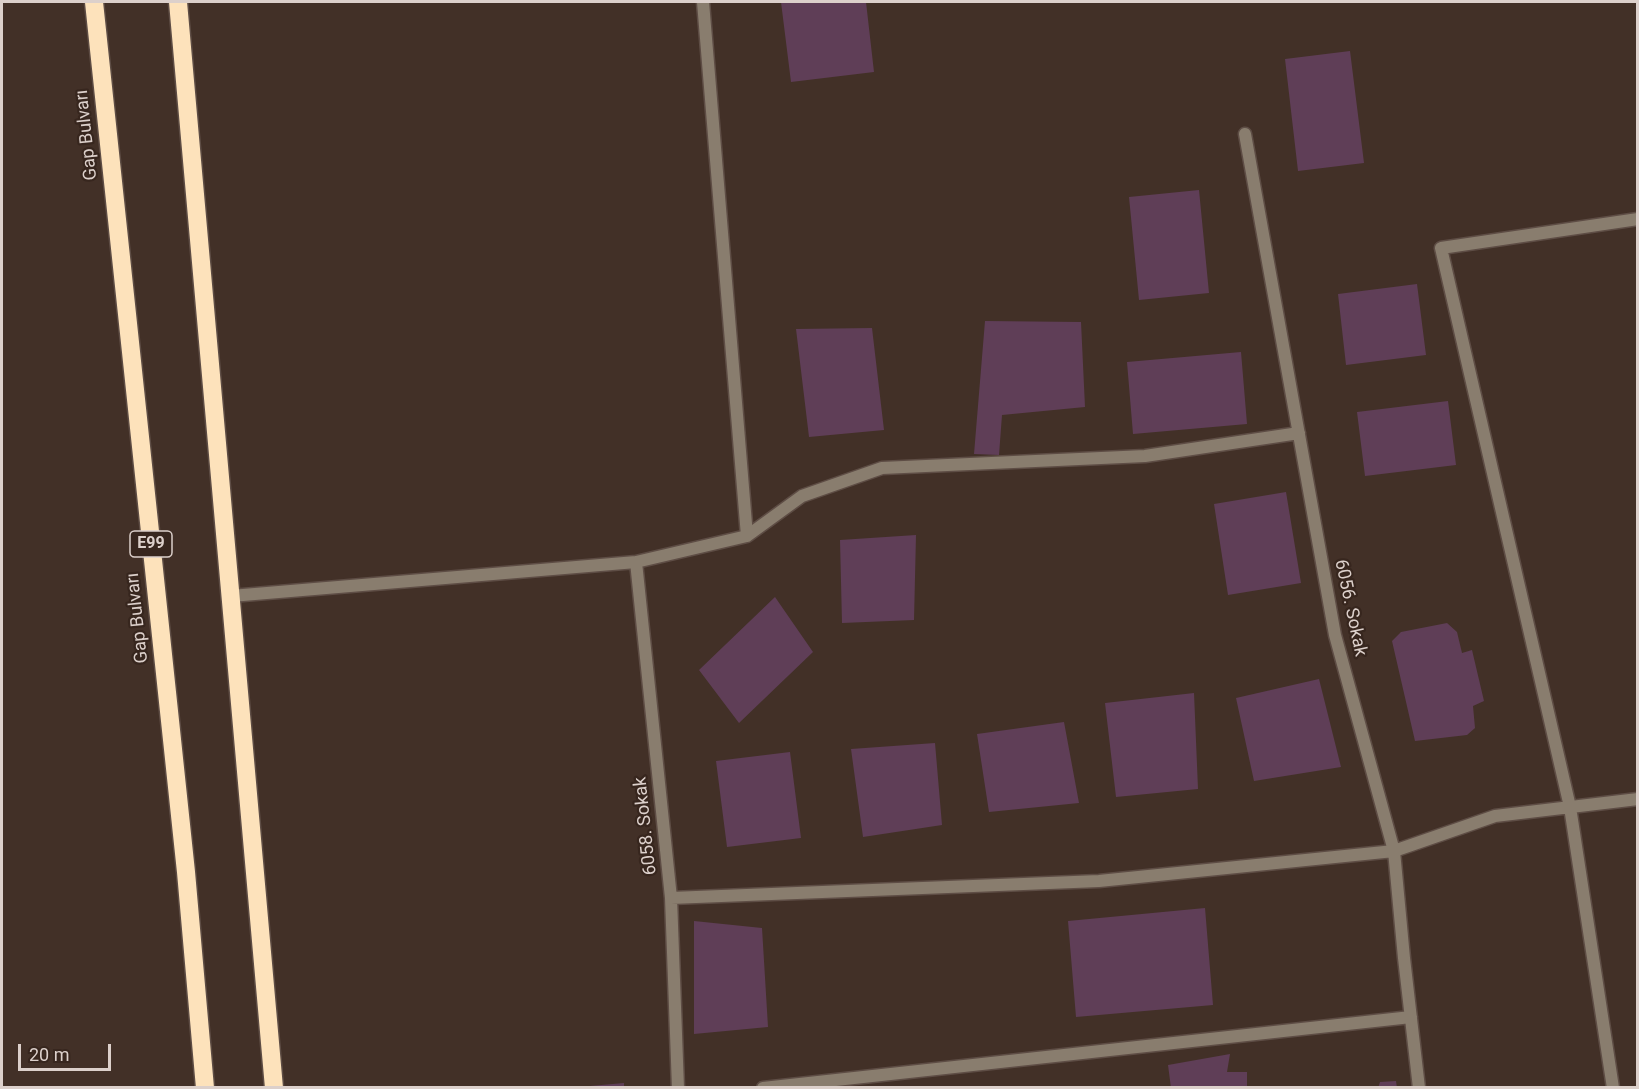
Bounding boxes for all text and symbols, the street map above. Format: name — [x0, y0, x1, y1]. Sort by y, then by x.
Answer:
street label: Gap Bulvarı — [71, 89, 103, 181]
road number: E99 — [130, 531, 172, 557]
street label: 6056. Sokak — [1329, 557, 1371, 659]
street label: Gap Bulvarı — [122, 572, 154, 664]
street label: 6058. Sokak — [630, 776, 662, 876]
scale bar — [21, 1032, 114, 1070]
text: 20 m — [29, 1044, 69, 1065]

